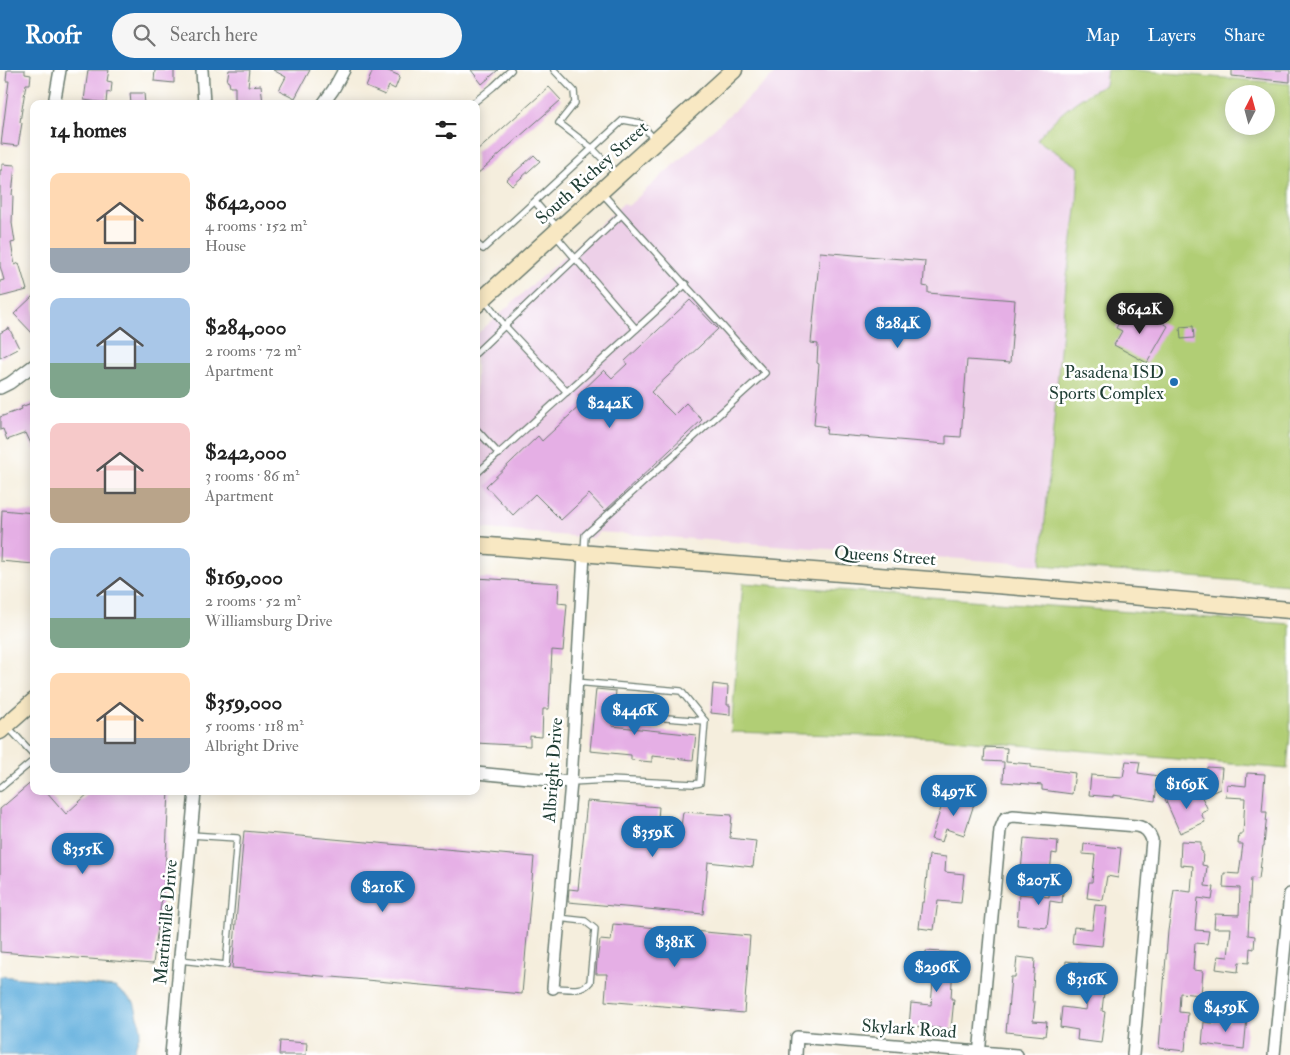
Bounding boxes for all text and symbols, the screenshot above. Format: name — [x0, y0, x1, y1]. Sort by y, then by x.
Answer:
search box — [112, 13, 462, 58]
text: Roofr — [25, 20, 82, 51]
icon: search — [130, 21, 158, 49]
text: Search here — [170, 23, 258, 47]
text: Map — [1086, 24, 1120, 47]
text: Layers — [1148, 24, 1196, 47]
text: Share — [1224, 24, 1265, 47]
north arrow — [1225, 85, 1275, 135]
map controls — [1225, 85, 1275, 135]
icon: filters — [432, 116, 460, 144]
street label: South Richey Street — [531, 116, 653, 230]
text: 14 homes — [50, 117, 127, 144]
text: $642,000 — [205, 189, 287, 216]
icon: home — [90, 193, 150, 253]
text: 4 rooms · 152 m² — [205, 216, 307, 236]
text: House — [205, 236, 246, 256]
pin: $642K — [1105, 292, 1175, 335]
text: $642K — [1117, 299, 1163, 319]
pin: $284K — [863, 306, 933, 349]
text: $284K — [876, 313, 920, 333]
text: $284,000 — [205, 314, 286, 341]
icon: home — [90, 318, 150, 378]
text: 2 rooms · 72 m² — [205, 341, 301, 361]
text: Apartment — [205, 361, 273, 381]
place label: Pasadena ISD Sports Complex — [1049, 361, 1164, 405]
marker: Pasadena ISD Sports Complex — [1168, 376, 1180, 388]
pin: $242K — [575, 386, 645, 429]
text: $242K — [587, 393, 633, 413]
text: $242,000 — [205, 439, 287, 466]
icon: home — [90, 443, 150, 503]
text: 3 rooms · 86 m² — [205, 466, 299, 486]
text: Apartment — [205, 486, 273, 506]
street label: Queens Street — [833, 541, 937, 571]
text: $169,000 — [205, 564, 283, 591]
icon: home — [90, 568, 150, 628]
text: 2 rooms · 52 m² — [205, 591, 301, 611]
text: Williamsburg Drive — [205, 611, 332, 631]
text: $359,000 — [205, 689, 282, 716]
icon: home — [90, 693, 150, 753]
pin: $446K — [600, 694, 670, 736]
text: $446K — [612, 700, 658, 720]
text: 5 rooms · 118 m² — [205, 716, 304, 736]
street label: Albright Drive — [538, 716, 568, 824]
text: Albright Drive — [205, 736, 299, 756]
pin: $169K — [1152, 768, 1222, 810]
pin: $497K — [919, 774, 989, 817]
text: $169K — [1166, 774, 1208, 794]
text: $497K — [932, 781, 976, 801]
pin: $359K — [618, 816, 688, 858]
text: $359K — [632, 822, 674, 842]
pin: $355K — [48, 832, 118, 875]
text: $355K — [63, 839, 103, 859]
street label: Martinville Drive — [149, 858, 183, 985]
pin: $207K — [1004, 864, 1074, 906]
pin: $210K — [348, 870, 418, 913]
text: $207K — [1017, 870, 1061, 890]
text: $210K — [362, 877, 404, 897]
pin: $381K — [640, 926, 710, 968]
text: $381K — [655, 932, 695, 952]
pin: $296K — [902, 950, 972, 993]
text: $296K — [915, 957, 959, 977]
pin: $316K — [1052, 962, 1122, 1005]
text: $316K — [1067, 969, 1107, 989]
pin: $459K — [1191, 990, 1261, 1033]
text: $459K — [1204, 997, 1248, 1017]
street label: Skylark Road — [861, 1014, 957, 1044]

